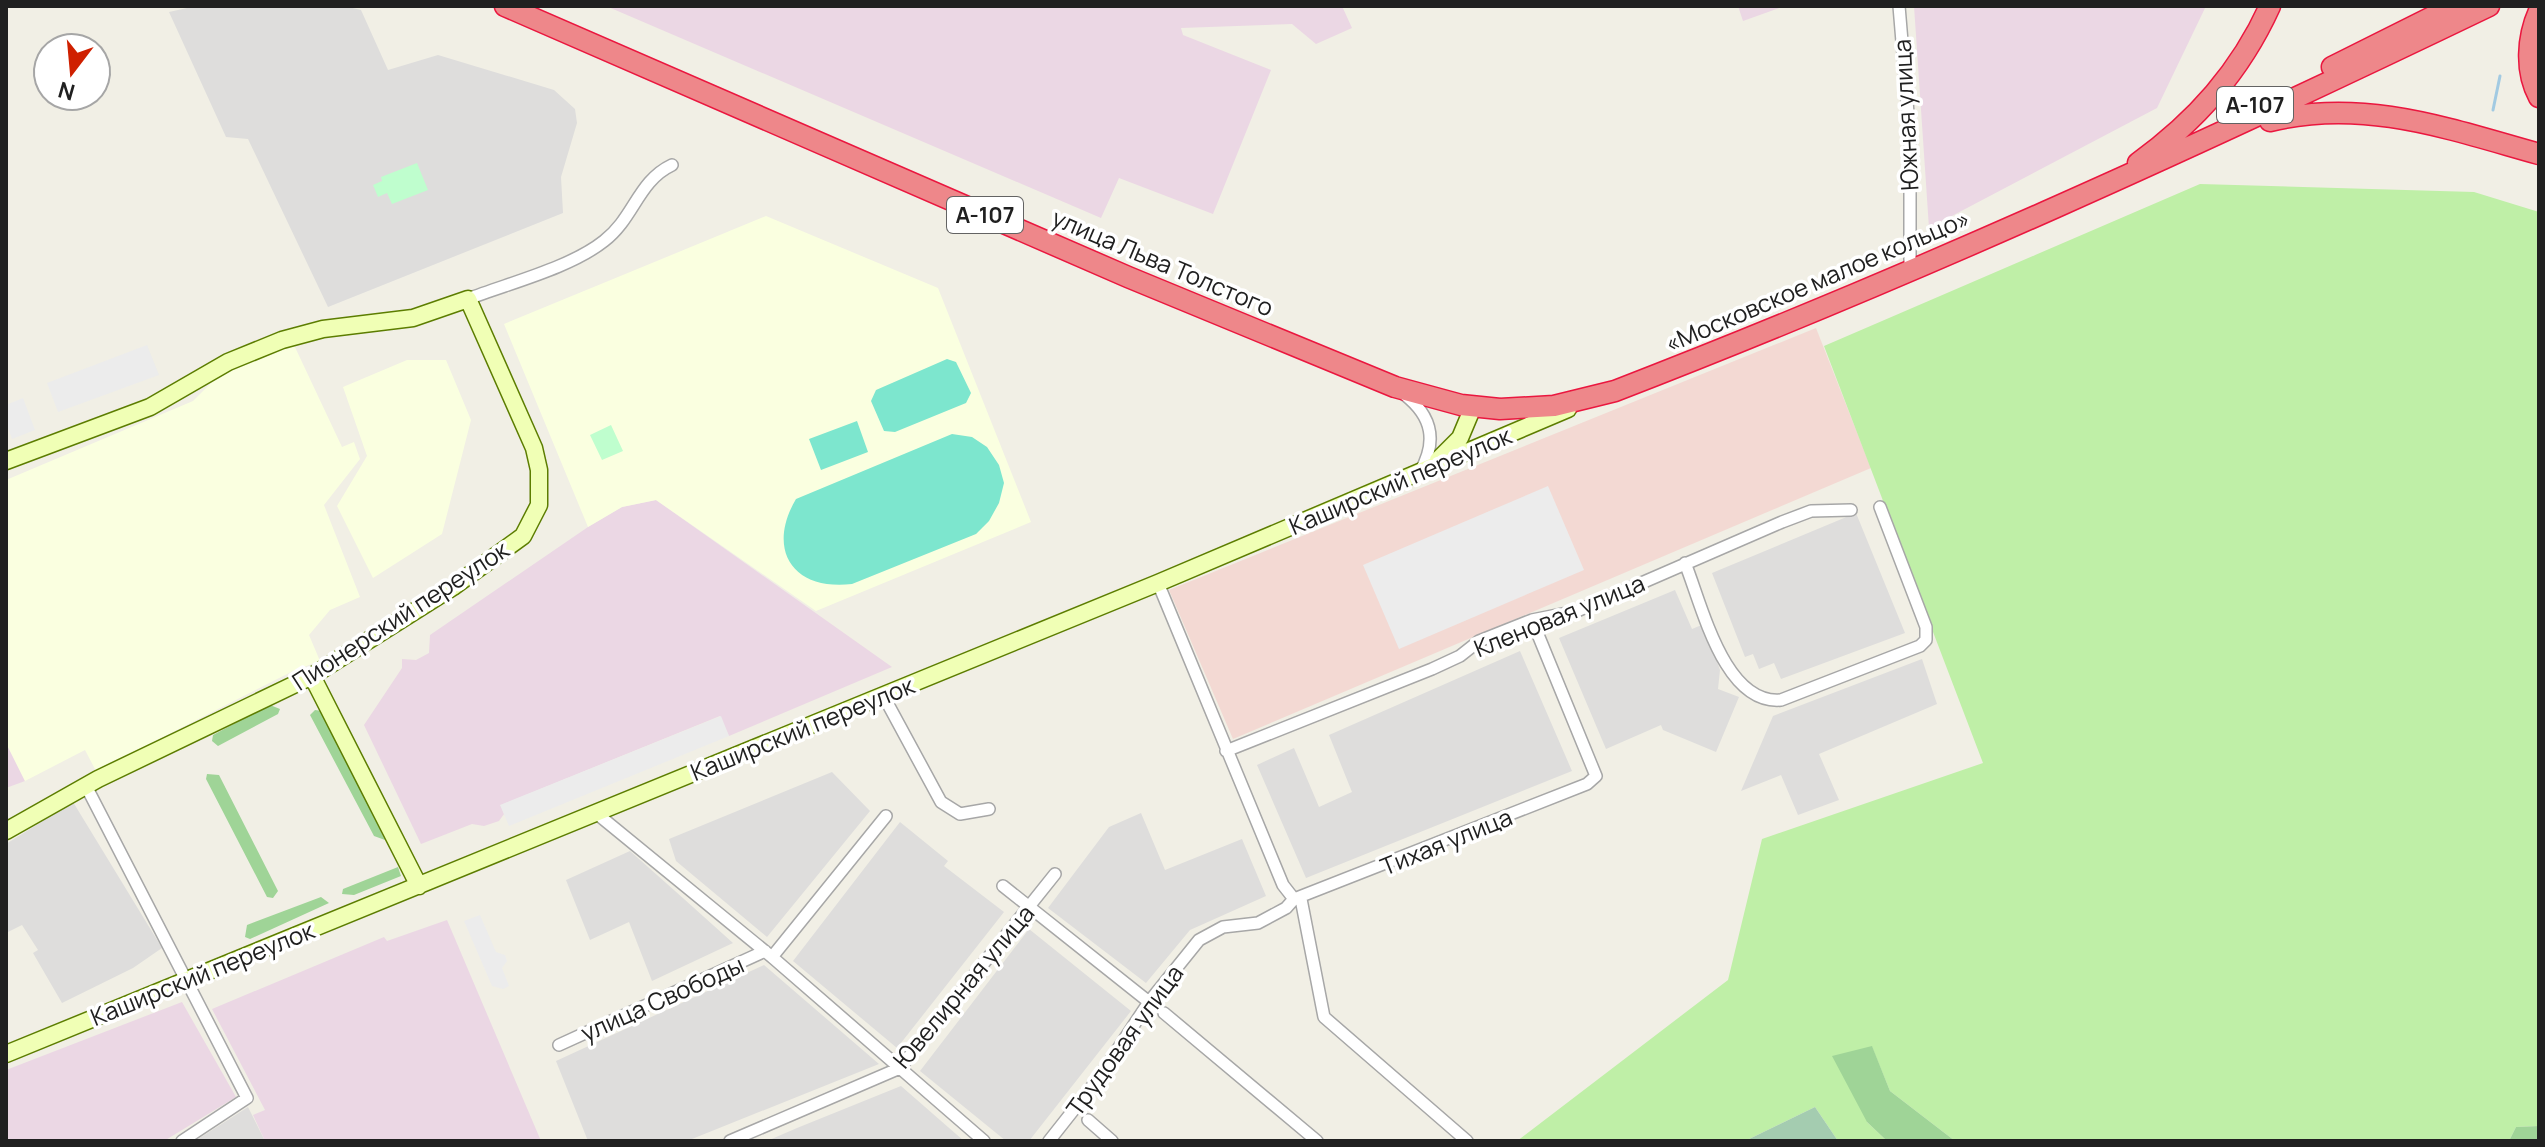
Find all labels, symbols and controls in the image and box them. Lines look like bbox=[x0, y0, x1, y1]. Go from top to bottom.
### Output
north arrow bbox=[32, 32, 112, 112]
street label: Южная улица bbox=[1885, 38, 1925, 192]
text: N bbox=[55, 75, 78, 108]
road number: А-107 bbox=[2217, 87, 2293, 123]
road number: А-107 bbox=[947, 197, 1023, 233]
street label: улица Льва Толстого bbox=[1047, 200, 1279, 324]
street label: «Московское малое кольцо» bbox=[1660, 201, 1974, 359]
street label: Каширский переулок bbox=[1284, 418, 1517, 542]
street label: Пионерский переулок bbox=[285, 532, 516, 697]
street label: Кленовая улица bbox=[1469, 566, 1649, 664]
street label: Каширский переулок bbox=[685, 668, 920, 788]
street label: Тихая улица bbox=[1375, 800, 1517, 882]
street label: Ювелирная улица bbox=[885, 897, 1041, 1075]
street label: Каширский переулок bbox=[85, 913, 320, 1033]
street label: улица Свободы bbox=[575, 947, 749, 1049]
street label: Трудовая улица bbox=[1058, 958, 1190, 1122]

